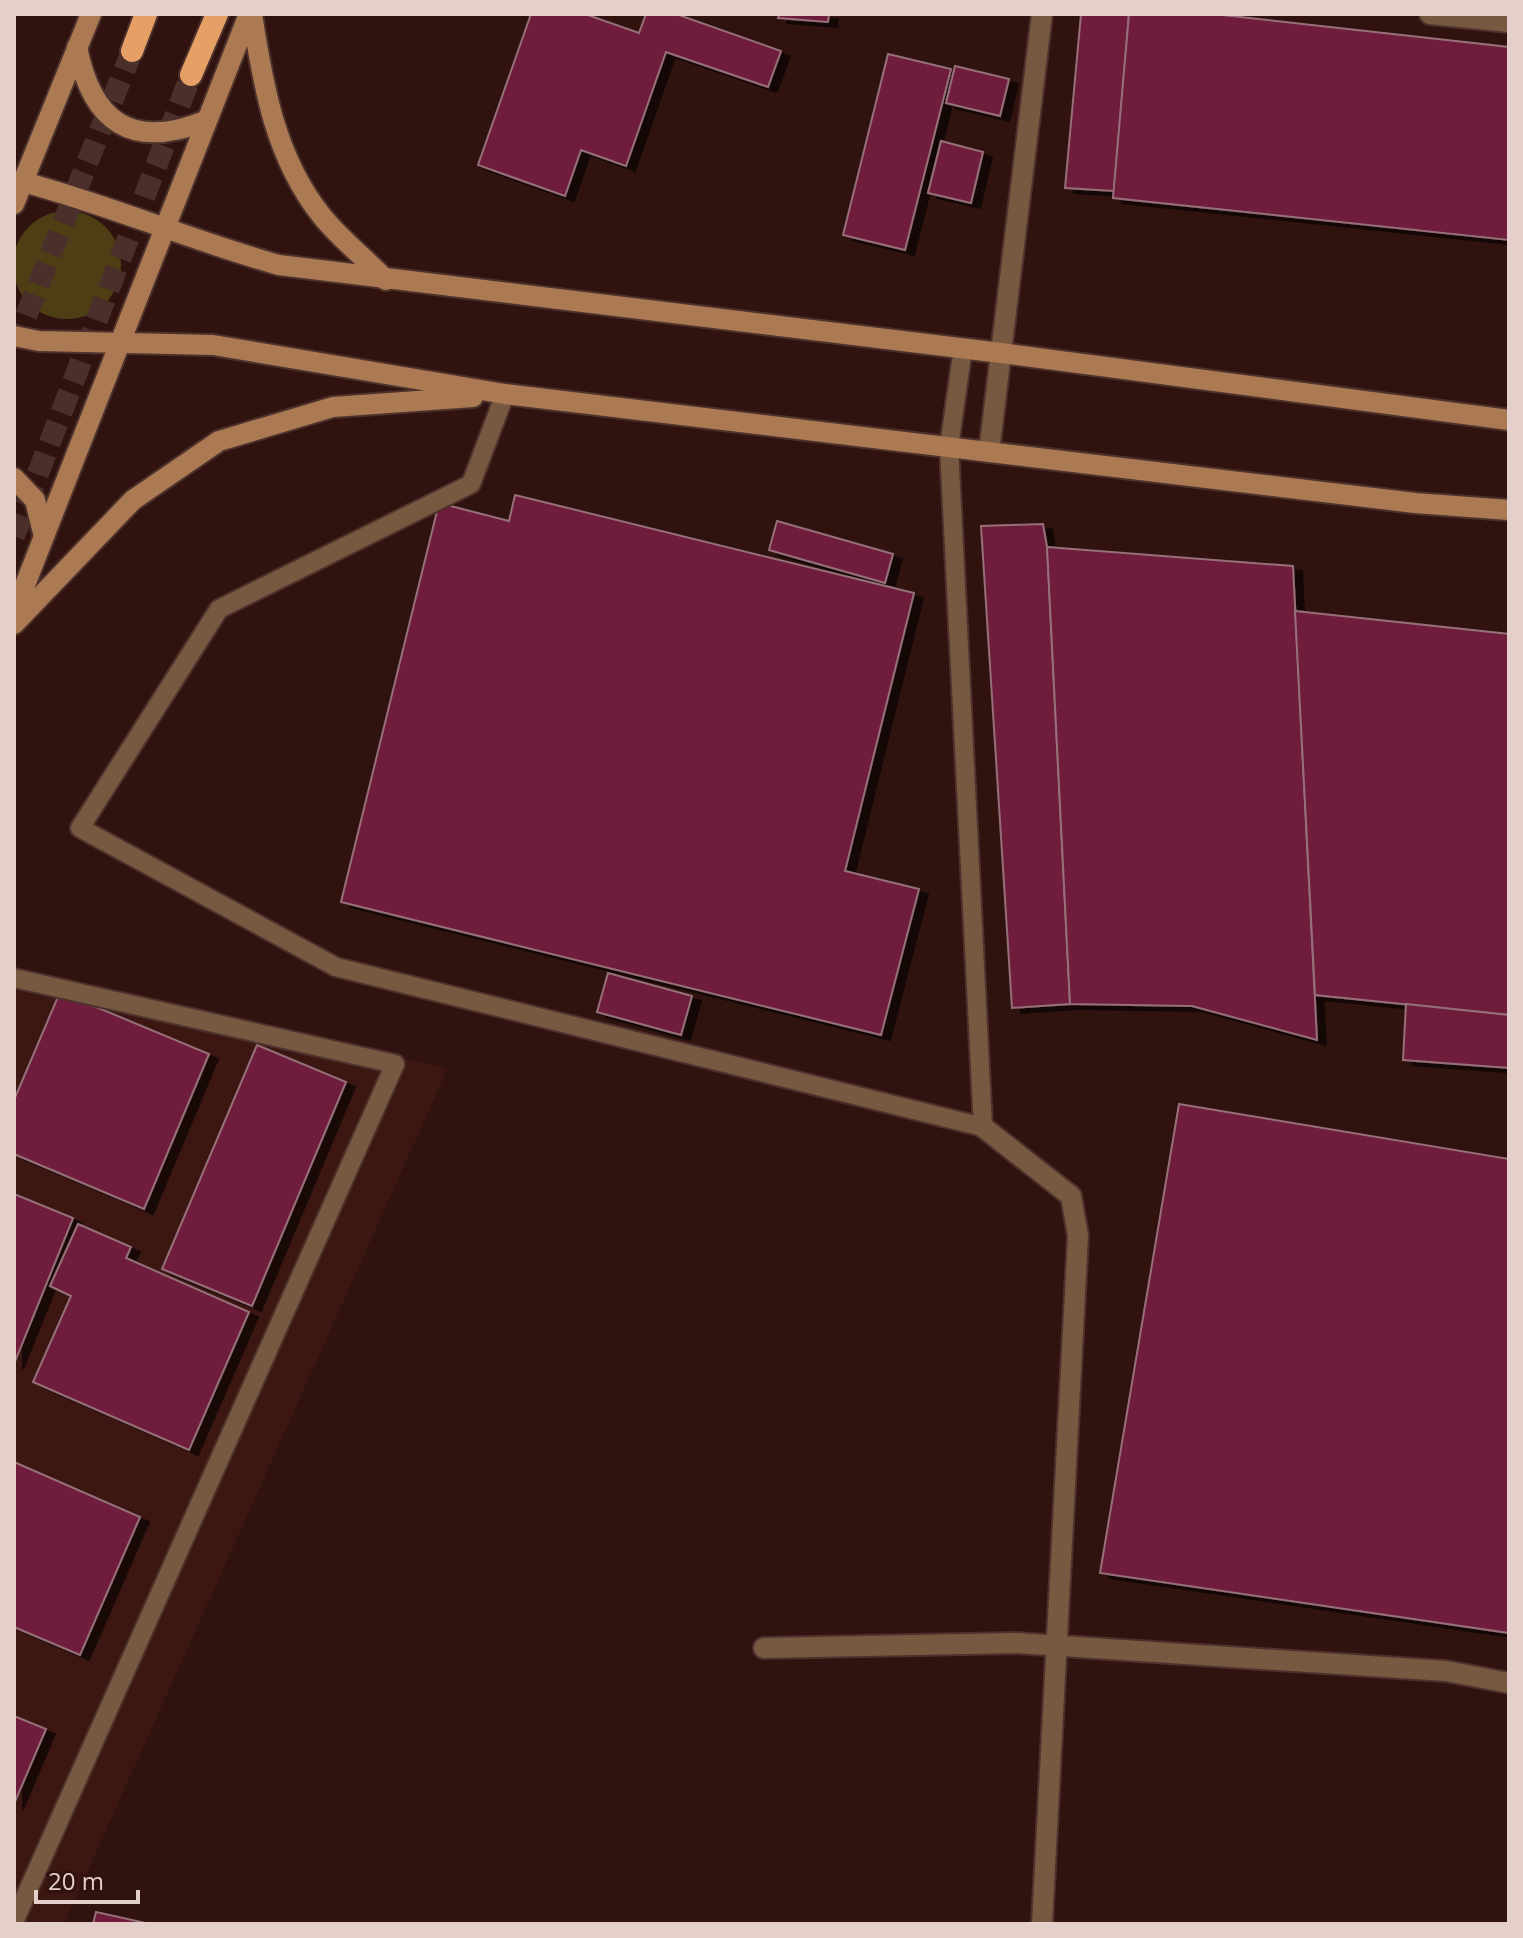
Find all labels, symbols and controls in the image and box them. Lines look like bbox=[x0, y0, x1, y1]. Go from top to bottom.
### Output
scale bar bbox=[36, 1854, 138, 1904]
text: 20 m bbox=[48, 1864, 104, 1897]

